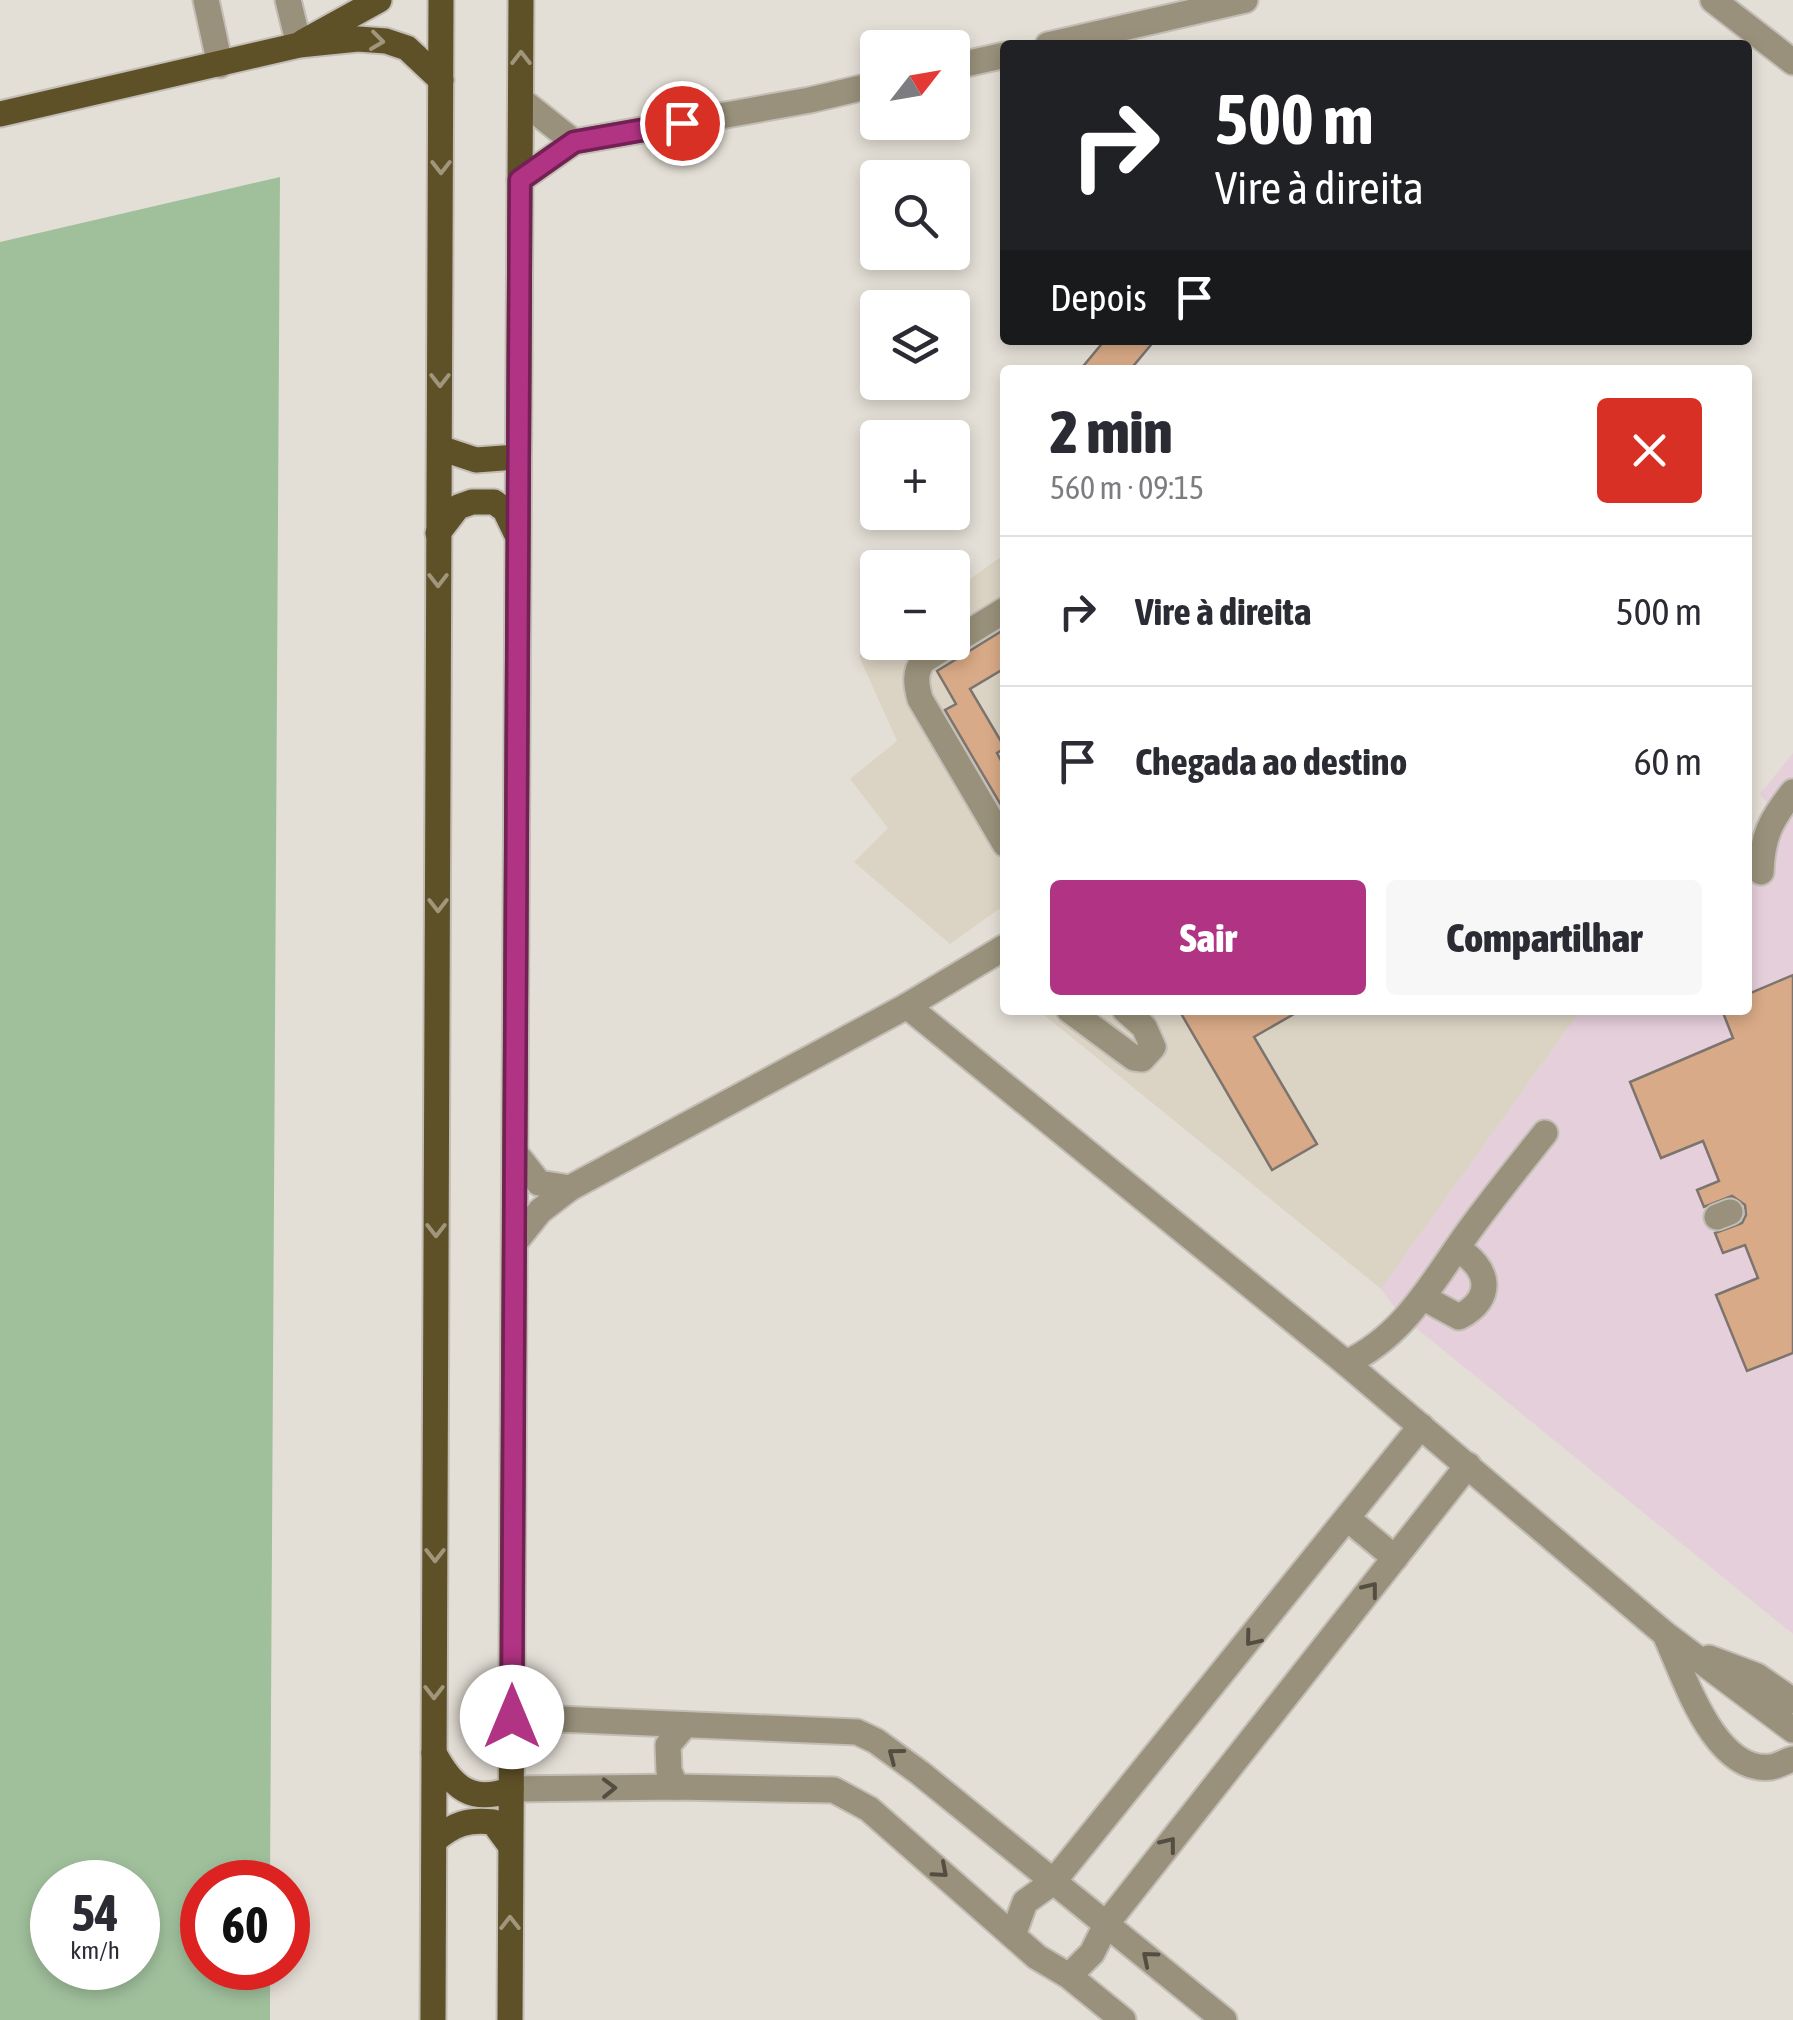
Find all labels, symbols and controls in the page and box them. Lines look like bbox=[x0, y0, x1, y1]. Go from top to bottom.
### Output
one-way arrow bbox=[369, 30, 385, 51]
north arrow bbox=[860, 30, 970, 140]
map controls bbox=[860, 30, 970, 660]
one-way arrow bbox=[510, 49, 532, 64]
text: 500 m bbox=[1215, 79, 1374, 159]
icon: right bbox=[1050, 80, 1180, 210]
pin bbox=[640, 81, 725, 166]
icon: arrive bbox=[655, 96, 710, 151]
one-way arrow bbox=[430, 160, 452, 176]
button: search bbox=[860, 160, 970, 270]
text: Vire à direita bbox=[1215, 162, 1424, 214]
icon: arrive bbox=[1167, 270, 1222, 325]
text: Depois bbox=[1050, 276, 1147, 319]
button: layers bbox=[860, 290, 970, 400]
one-way arrow bbox=[429, 372, 451, 388]
text: 2 min bbox=[1050, 397, 1173, 466]
button: close bbox=[1597, 398, 1702, 503]
button: + bbox=[860, 420, 970, 530]
text: 560 m · 09:15 bbox=[1050, 469, 1204, 506]
button: − bbox=[860, 550, 970, 660]
one-way arrow bbox=[427, 574, 449, 589]
icon: right bbox=[1050, 584, 1105, 639]
text: Vire à direita bbox=[1135, 590, 1311, 633]
text: 500 m bbox=[1616, 590, 1702, 633]
icon: arrive bbox=[1050, 734, 1105, 789]
text: Chegada ao destino bbox=[1135, 740, 1407, 783]
text: 60 m bbox=[1634, 740, 1702, 783]
button: Sair bbox=[1050, 880, 1366, 995]
button: Compartilhar bbox=[1386, 880, 1702, 995]
one-way arrow bbox=[427, 898, 449, 914]
one-way arrow bbox=[425, 1224, 447, 1239]
one-way arrow bbox=[424, 1548, 445, 1564]
one-way arrow bbox=[1359, 1582, 1377, 1600]
one-way arrow bbox=[1246, 1627, 1264, 1645]
position arrow bbox=[460, 1665, 564, 1769]
one-way arrow bbox=[423, 1684, 445, 1700]
one-way arrow bbox=[888, 1750, 906, 1767]
one-way arrow bbox=[602, 1777, 617, 1799]
one-way arrow bbox=[1157, 1837, 1175, 1855]
speed limit sign: 60 bbox=[180, 1860, 310, 1990]
one-way arrow bbox=[929, 1860, 948, 1878]
text: 54 bbox=[71, 1884, 118, 1942]
one-way arrow bbox=[499, 1914, 521, 1930]
text: km/h bbox=[70, 1936, 120, 1964]
one-way arrow bbox=[1143, 1952, 1161, 1970]

